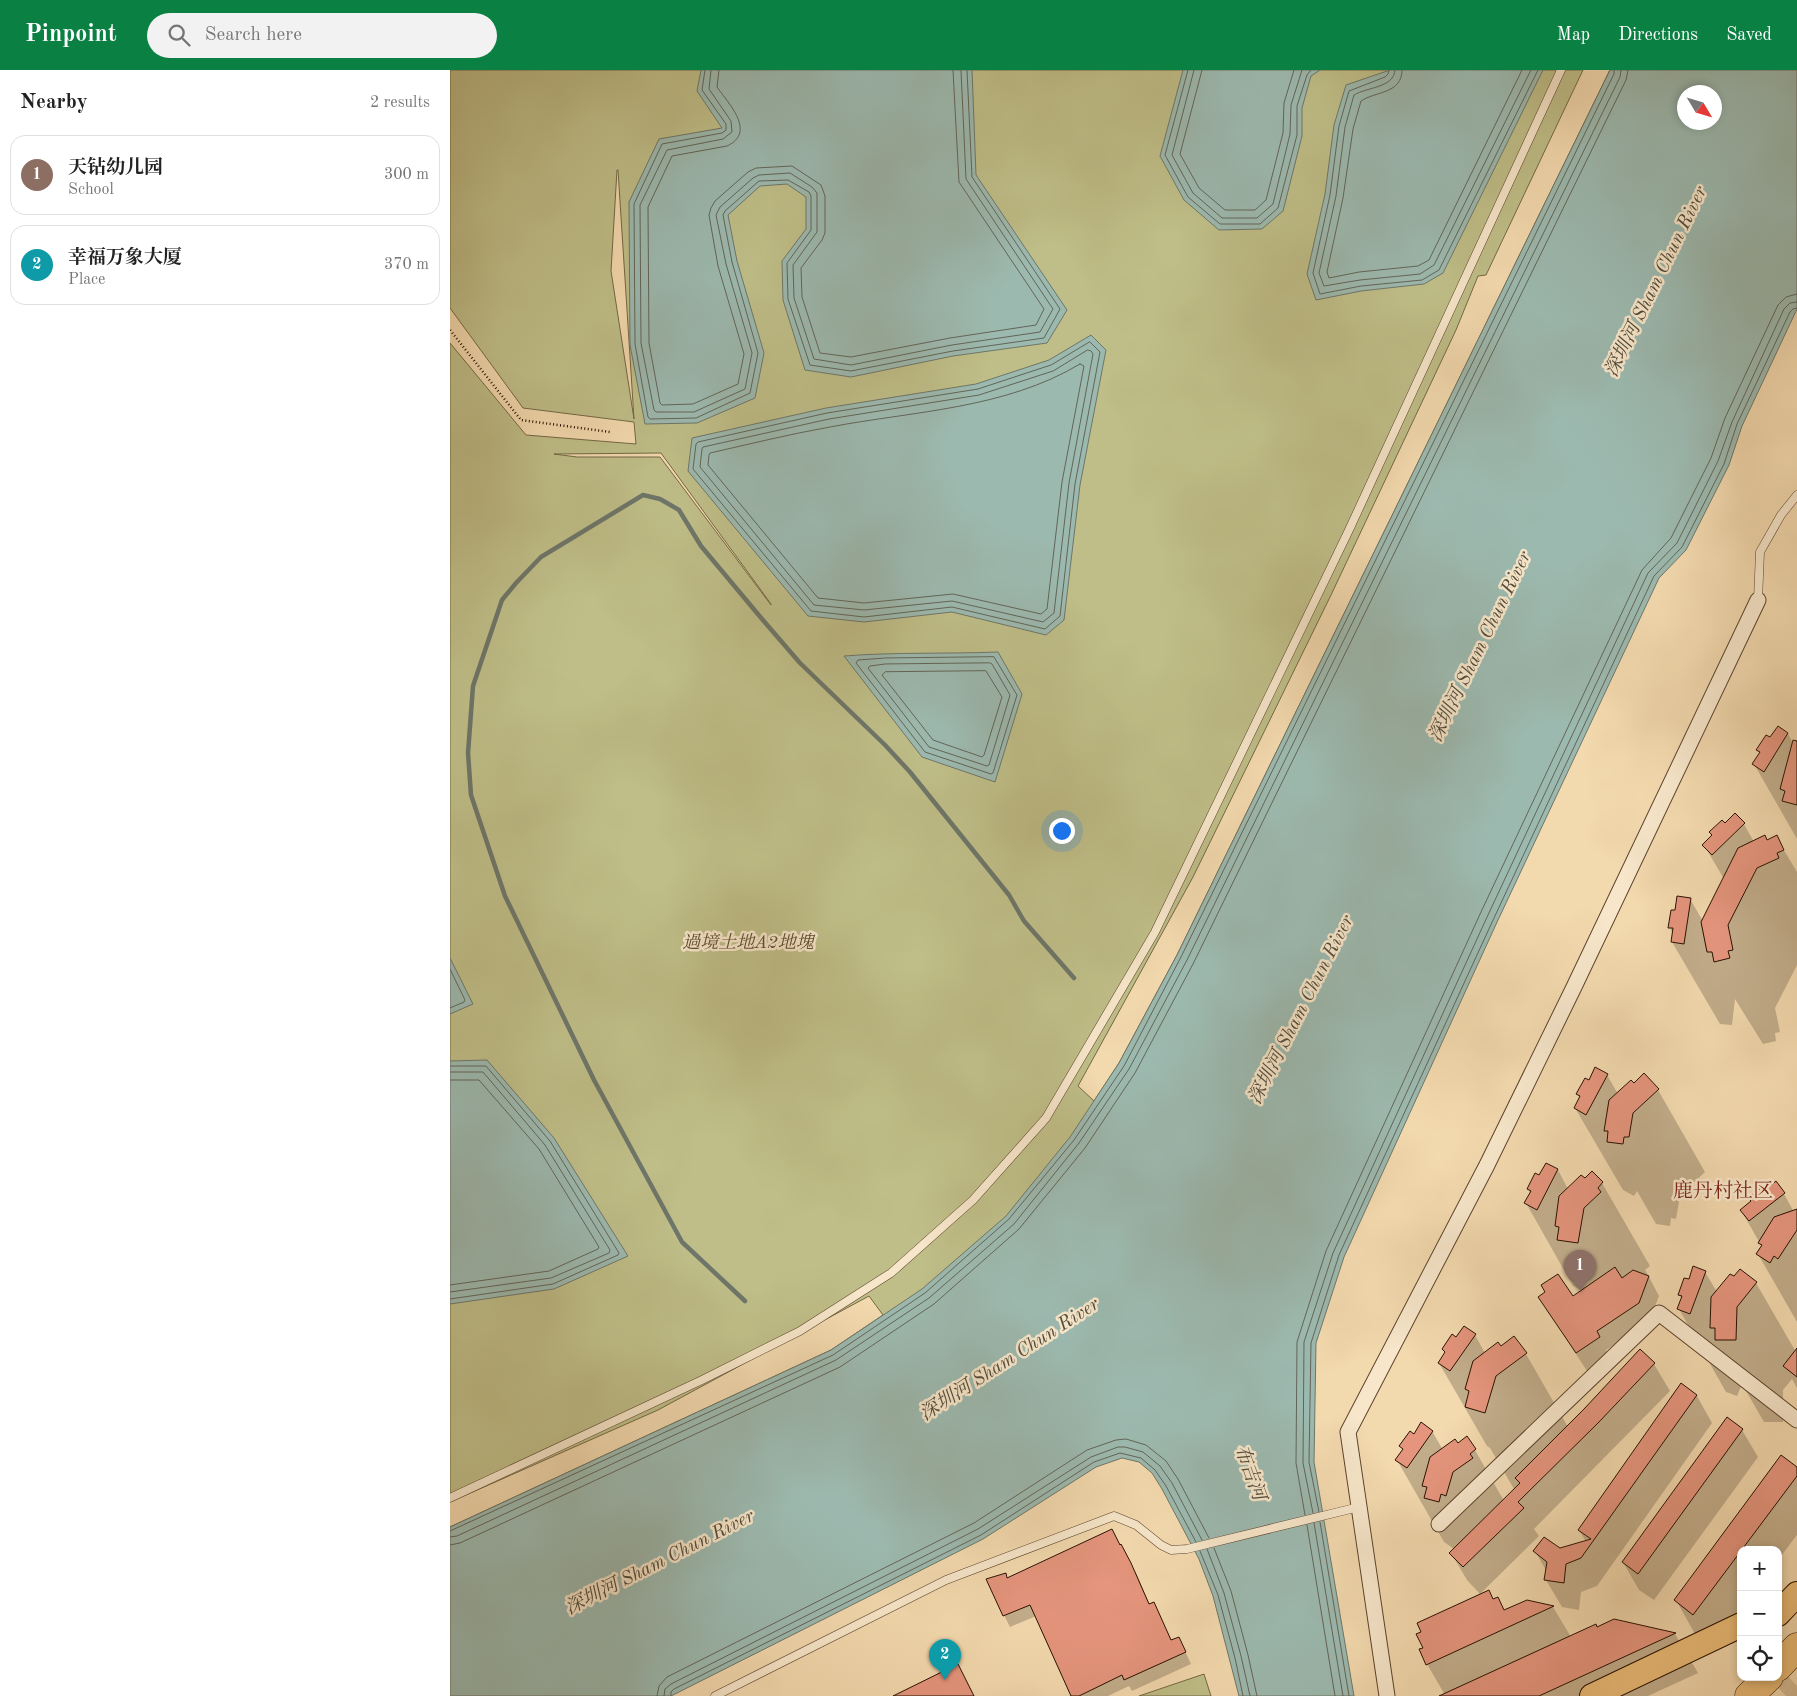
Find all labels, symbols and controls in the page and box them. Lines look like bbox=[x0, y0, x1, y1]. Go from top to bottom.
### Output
search box bbox=[147, 13, 497, 58]
icon: search bbox=[165, 21, 193, 49]
text: Pinpoint bbox=[25, 23, 117, 47]
text: Search here bbox=[205, 26, 302, 45]
text: Map bbox=[1557, 26, 1590, 44]
text: Directions bbox=[1618, 26, 1698, 44]
text: Saved bbox=[1726, 26, 1772, 44]
north arrow bbox=[1677, 85, 1722, 130]
text: Nearby bbox=[20, 92, 88, 113]
text: 2 results bbox=[370, 95, 430, 111]
text: 天钻幼儿园 bbox=[68, 159, 163, 178]
text: 1 bbox=[32, 167, 42, 183]
text: 300 m bbox=[384, 167, 429, 183]
text: School bbox=[68, 182, 114, 198]
water label: 深圳河 Sham Chun River bbox=[1601, 182, 1712, 380]
text: 幸福万象大厦 bbox=[68, 249, 182, 268]
text: 2 bbox=[32, 257, 42, 273]
text: 370 m bbox=[384, 257, 429, 273]
text: Place bbox=[68, 272, 105, 288]
water label: 深圳河 Sham Chun River bbox=[1425, 547, 1536, 745]
your location bbox=[1049, 818, 1075, 844]
water label: 深圳河 Sham Chun River bbox=[1244, 911, 1358, 1107]
park label: 過境土地A2地塊 bbox=[682, 932, 816, 952]
district label: 鹿丹村社区 bbox=[1673, 1180, 1773, 1202]
pin: 1 bbox=[1564, 1250, 1596, 1291]
water label: 深圳河 Sham Chun River bbox=[916, 1293, 1104, 1425]
water label: 布吉河 bbox=[1230, 1442, 1271, 1506]
water label: 深圳河 Sham Chun River bbox=[562, 1505, 758, 1619]
map controls bbox=[1737, 1546, 1782, 1681]
button: + bbox=[1737, 1546, 1782, 1591]
button: − bbox=[1737, 1591, 1782, 1636]
button: locate bbox=[1737, 1636, 1782, 1681]
pin: 2 bbox=[929, 1639, 961, 1680]

